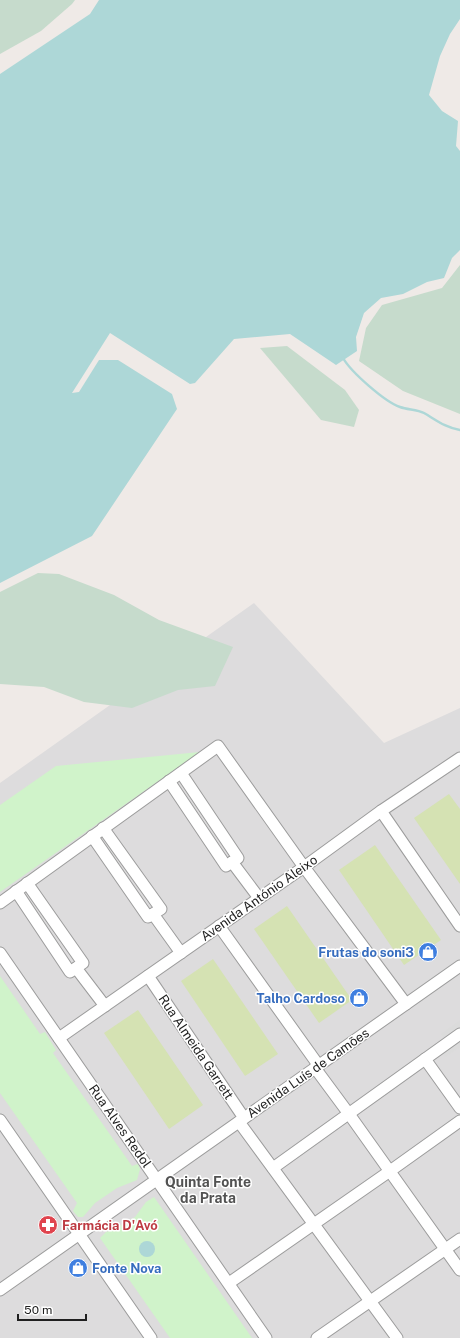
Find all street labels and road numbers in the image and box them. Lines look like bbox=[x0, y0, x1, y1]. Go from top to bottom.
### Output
street label: Avenida António Aleixo bbox=[198, 852, 320, 944]
street label: Rua Almeida Garrett bbox=[155, 992, 237, 1102]
street label: Avenida Luís de Camões bbox=[244, 1025, 372, 1121]
street label: Rua Alves Redol bbox=[86, 1082, 154, 1170]

